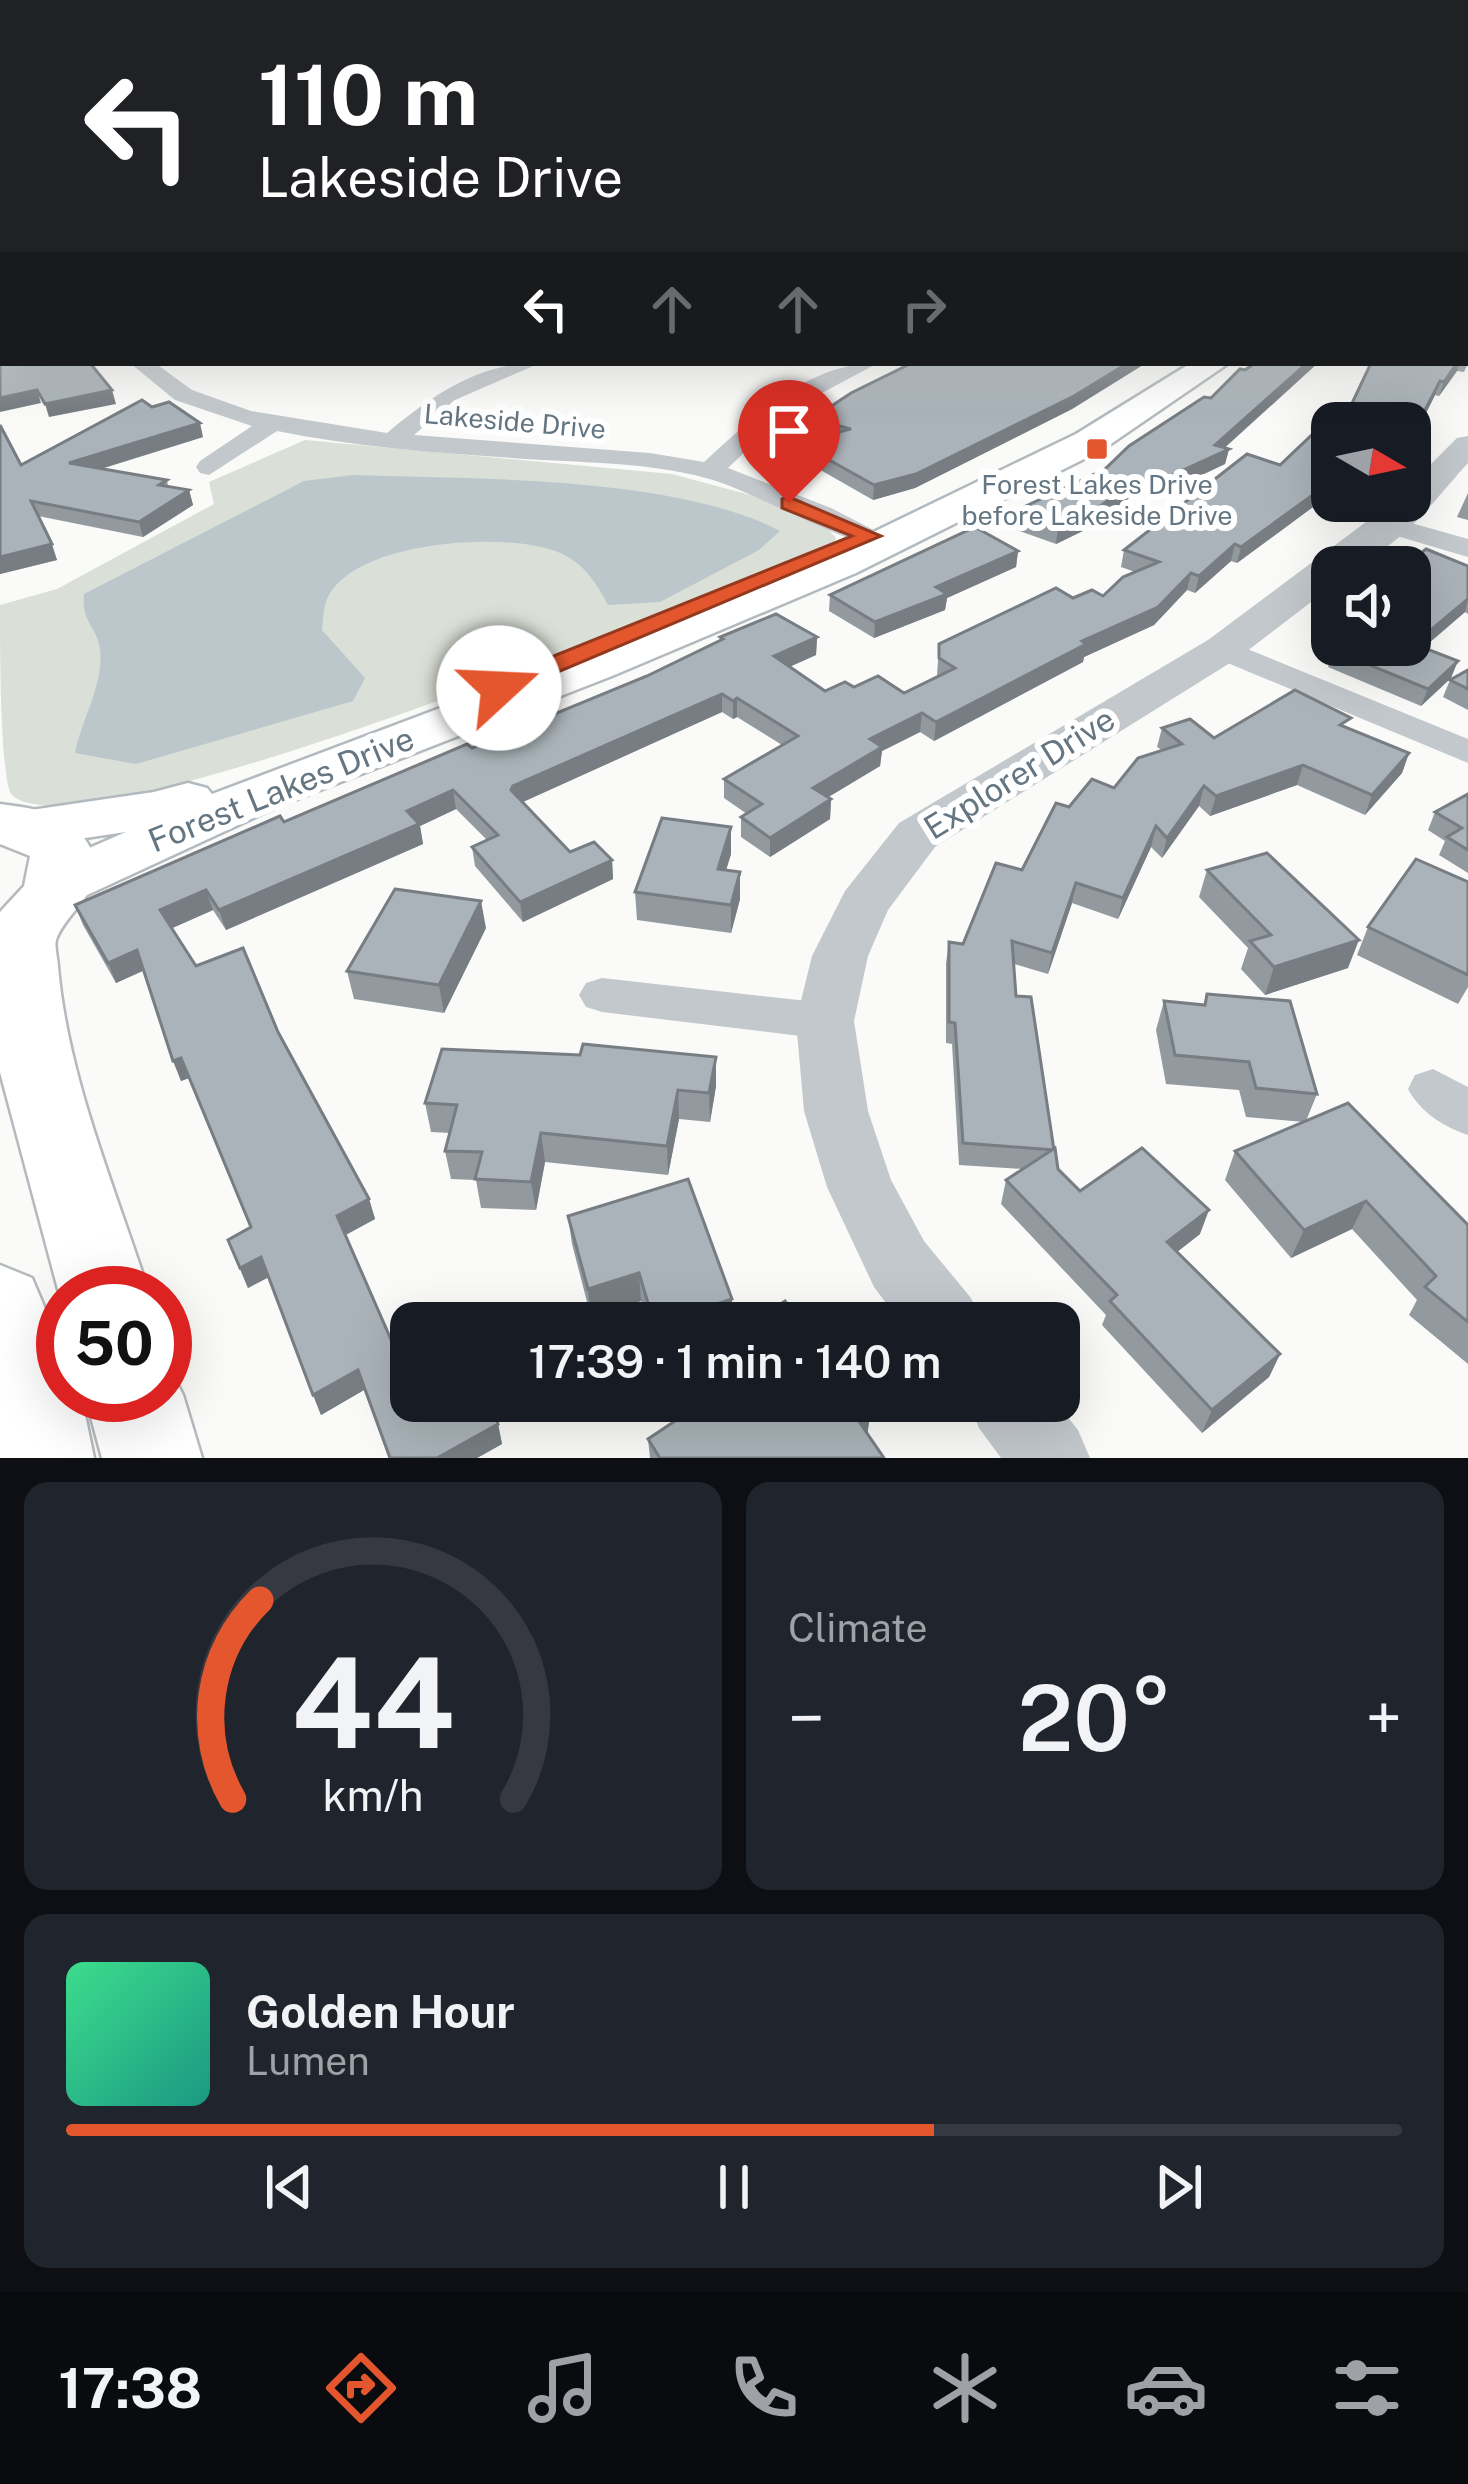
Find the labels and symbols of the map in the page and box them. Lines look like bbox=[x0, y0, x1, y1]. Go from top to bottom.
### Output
pin bbox=[738, 380, 840, 503]
street label: Lakeside Drive bbox=[423, 397, 607, 445]
north arrow bbox=[1311, 402, 1431, 522]
marker: Forest Lakes Drive before Lakeside Drive bbox=[1084, 436, 1110, 462]
place label: Forest Lakes Drive before Lakeside Drive bbox=[961, 468, 1233, 531]
position arrow bbox=[436, 625, 562, 751]
street label: Explorer Drive bbox=[917, 699, 1121, 847]
street label: Forest Lakes Drive bbox=[143, 718, 419, 860]
speed limit sign: 50 bbox=[36, 1266, 192, 1422]

